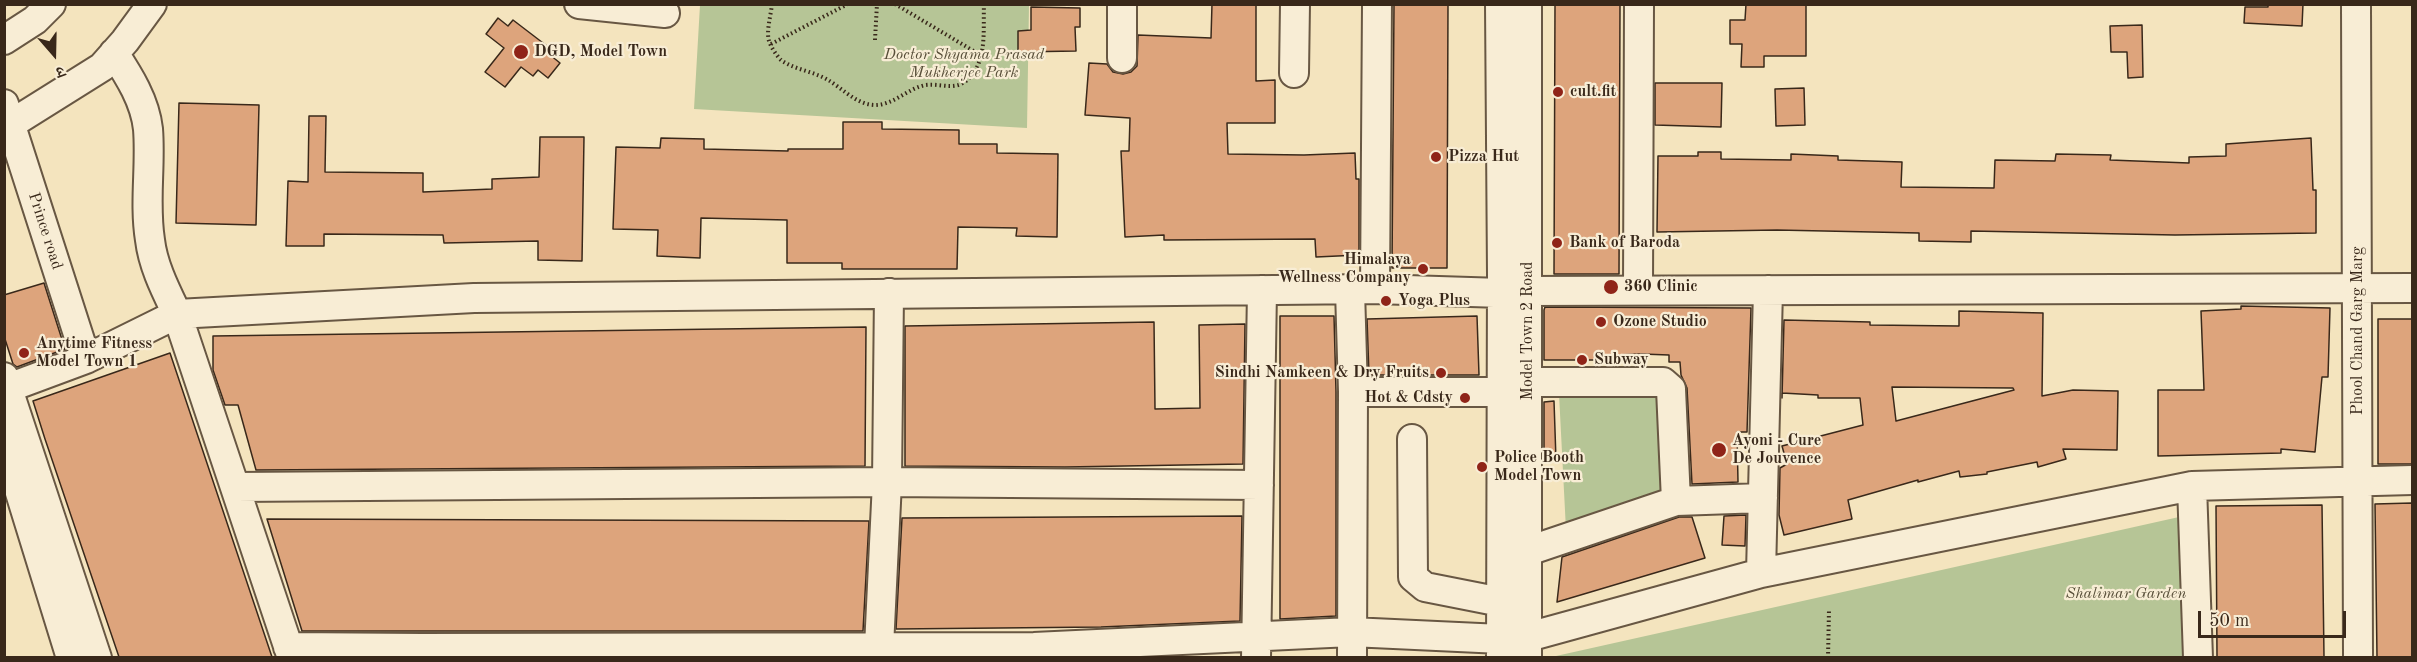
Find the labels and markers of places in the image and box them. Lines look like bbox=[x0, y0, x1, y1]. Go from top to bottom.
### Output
place label: DGD, Model Town bbox=[534, 42, 667, 62]
marker: DGD, Model Town bbox=[512, 43, 530, 61]
place label: cult.fit bbox=[1570, 82, 1616, 102]
marker: cult.fit bbox=[1551, 85, 1565, 99]
place label: Pizza Hut bbox=[1448, 147, 1519, 167]
marker: Pizza Hut bbox=[1429, 150, 1443, 164]
place label: Bank of Baroda bbox=[1569, 233, 1680, 253]
marker: Bank of Baroda bbox=[1550, 236, 1564, 250]
place label: Himalaya Wellness Company bbox=[1278, 250, 1411, 288]
marker: Himalaya Wellness Company bbox=[1416, 262, 1430, 276]
place label: 360 Clinic bbox=[1624, 277, 1698, 297]
marker: 360 Clinic bbox=[1602, 278, 1620, 296]
place label: Yoga Plus bbox=[1398, 291, 1470, 311]
marker: Yoga Plus bbox=[1379, 294, 1393, 308]
place label: Ozone Studio bbox=[1613, 312, 1707, 332]
marker: Ozone Studio bbox=[1594, 315, 1608, 329]
place label: Anytime Fitness Model Town 1 bbox=[36, 334, 152, 372]
marker: Anytime Fitness Model Town 1 bbox=[17, 346, 31, 360]
place label: Subway bbox=[1594, 350, 1649, 370]
marker: Subway bbox=[1575, 353, 1589, 367]
place label: Sindhi Namkeen & Dry Fruits bbox=[1215, 363, 1429, 383]
marker: Sindhi Namkeen & Dry Fruits bbox=[1434, 366, 1448, 380]
place label: Hot & Cdsty bbox=[1364, 388, 1453, 408]
marker: Hot & Cdsty bbox=[1458, 391, 1472, 405]
place label: Ayoni - Cure De Jouvence bbox=[1732, 431, 1821, 469]
marker: Ayoni - Cure De Jouvence bbox=[1710, 441, 1728, 459]
place label: Police Booth Model Town bbox=[1494, 448, 1584, 486]
marker: Police Booth Model Town bbox=[1475, 460, 1489, 474]

